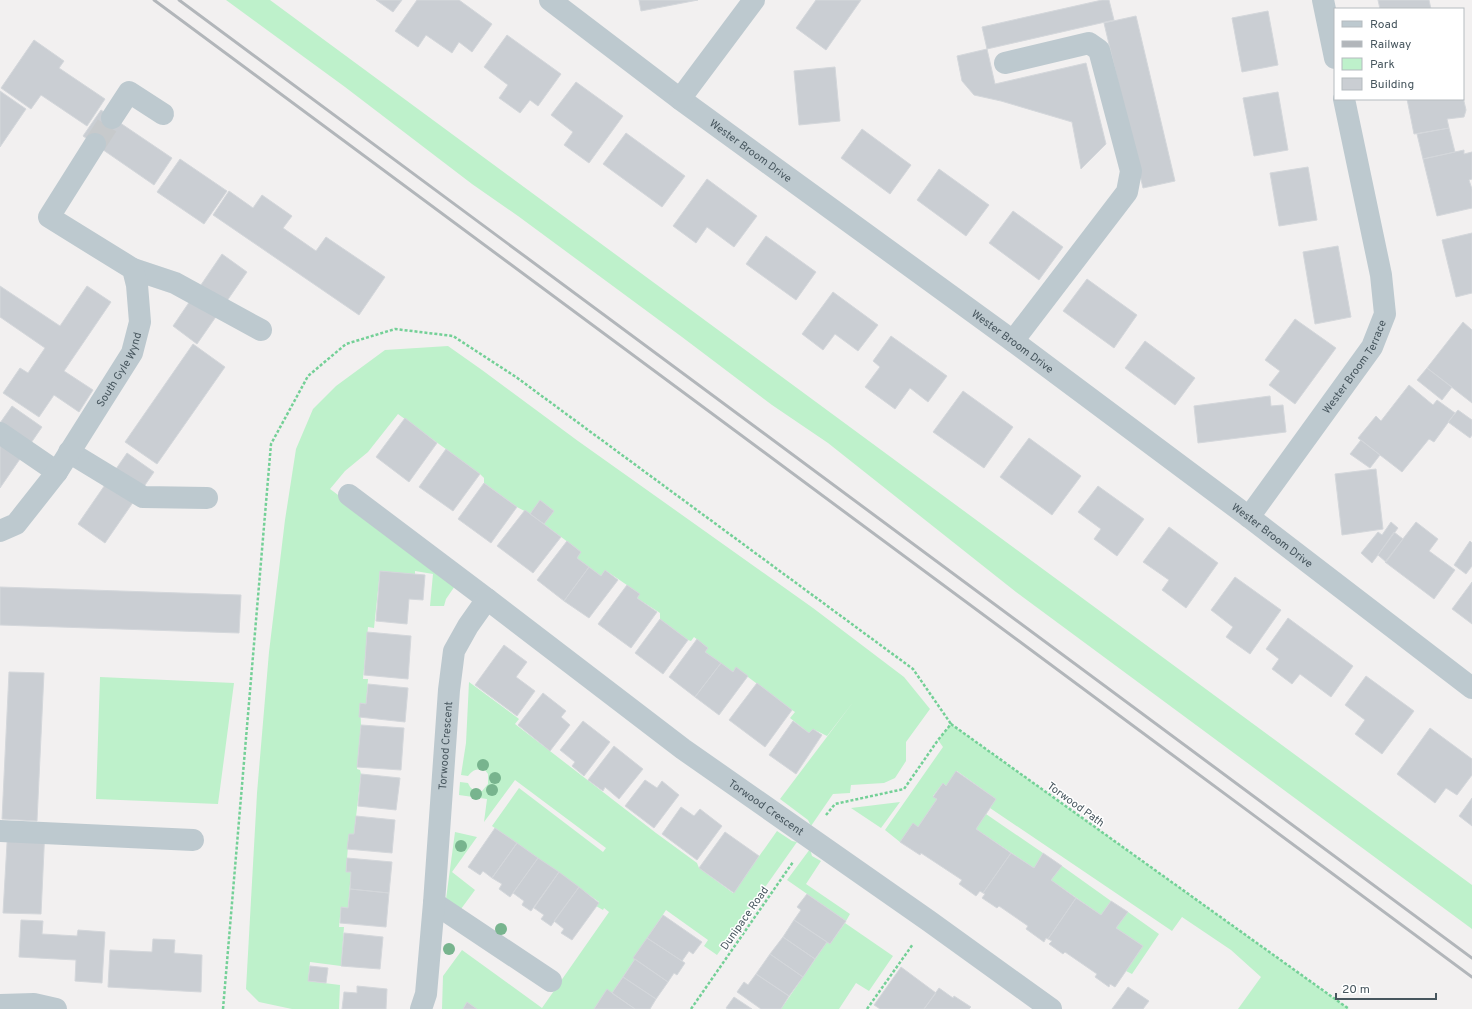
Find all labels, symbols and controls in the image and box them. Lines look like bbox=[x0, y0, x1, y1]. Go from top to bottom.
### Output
legend bbox=[1334, 8, 1464, 100]
text: Road bbox=[1370, 17, 1398, 33]
text: Railway bbox=[1370, 37, 1411, 53]
text: Park bbox=[1370, 57, 1395, 73]
text: Building bbox=[1370, 77, 1414, 93]
street label: Wester Broom Drive bbox=[706, 117, 794, 186]
street label: Wester Broom Drive bbox=[968, 307, 1056, 377]
street label: Wester Broom Terrace bbox=[1320, 318, 1390, 417]
street label: South Gyle Wynd bbox=[94, 331, 145, 410]
street label: Wester Broom Drive bbox=[1228, 500, 1315, 571]
street label: Torwood Crescent bbox=[436, 701, 456, 790]
street label: Torwood Crescent bbox=[725, 777, 806, 839]
street label: Torwood Path bbox=[1044, 779, 1107, 830]
street label: Dunipace Road bbox=[718, 884, 772, 953]
scale bar bbox=[1336, 975, 1436, 1001]
text: 20 m bbox=[1342, 982, 1370, 998]

